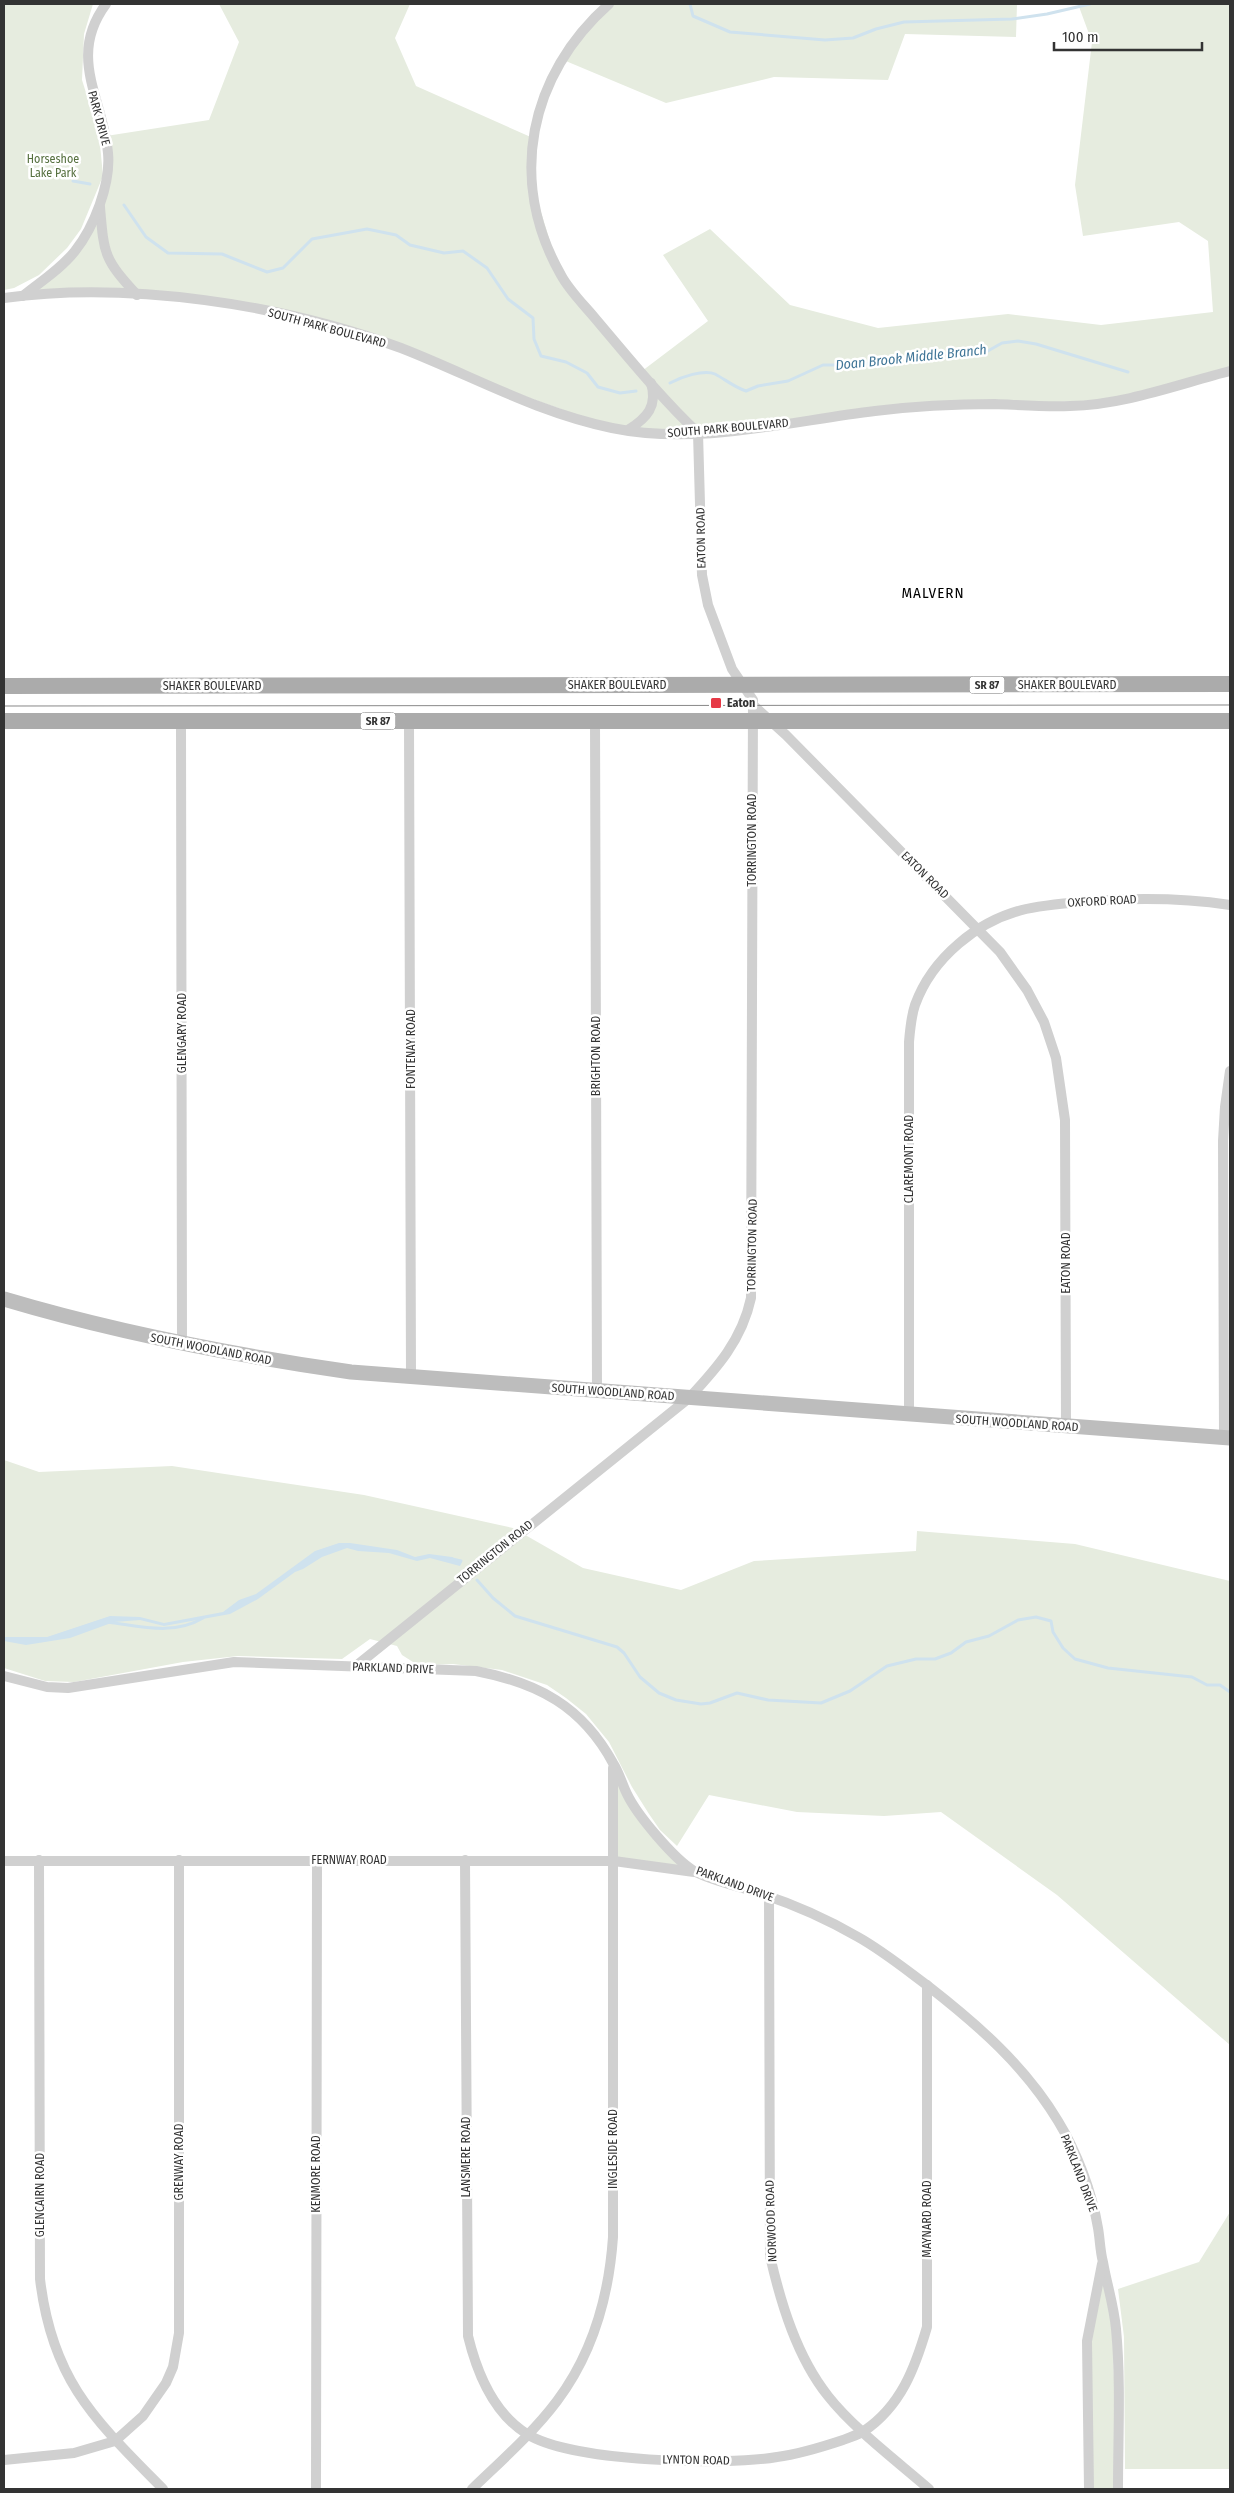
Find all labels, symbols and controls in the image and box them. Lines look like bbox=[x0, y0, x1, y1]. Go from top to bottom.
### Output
scale bar bbox=[1054, 20, 1202, 52]
text: 100 m bbox=[1062, 28, 1099, 46]
street label: PARK DRIVE bbox=[85, 89, 113, 147]
park label: Horseshoe Lake Park bbox=[27, 152, 79, 180]
street label: SOUTH PARK BOULEVARD bbox=[266, 305, 388, 351]
water label: Doan Brook Middle Branch bbox=[835, 341, 988, 374]
street label: SOUTH PARK BOULEVARD bbox=[667, 416, 789, 440]
street label: EATON ROAD bbox=[693, 507, 709, 569]
district label: MALVERN bbox=[901, 584, 965, 602]
road number: SR 87 bbox=[970, 676, 1004, 694]
street label: SHAKER BOULEVARD bbox=[568, 678, 666, 692]
street label: SHAKER BOULEVARD bbox=[1018, 678, 1116, 692]
street label: SHAKER BOULEVARD bbox=[163, 679, 261, 693]
marker: Eaton bbox=[709, 696, 723, 710]
place label: Eaton bbox=[727, 696, 755, 710]
road number: SR 87 bbox=[360, 712, 396, 729]
street label: TORRINGTON ROAD bbox=[745, 794, 759, 886]
street label: EATON ROAD bbox=[898, 848, 952, 902]
street label: OXFORD ROAD bbox=[1067, 892, 1137, 910]
street label: GLENGARY ROAD bbox=[175, 993, 189, 1073]
street label: FONTENAY ROAD bbox=[404, 1009, 418, 1089]
street label: BRIGHTON ROAD bbox=[589, 1016, 603, 1096]
street label: CLAREMONT ROAD bbox=[902, 1115, 916, 1203]
street label: TORRINGTON ROAD bbox=[744, 1198, 760, 1291]
street label: EATON ROAD bbox=[1059, 1232, 1073, 1294]
street label: SOUTH WOODLAND ROAD bbox=[149, 1330, 273, 1368]
street label: SOUTH WOODLAND ROAD bbox=[551, 1381, 675, 1403]
street label: SOUTH WOODLAND ROAD bbox=[955, 1412, 1079, 1434]
street label: TORRINGTON ROAD bbox=[455, 1517, 535, 1587]
street label: PARKLAND DRIVE bbox=[352, 1660, 435, 1676]
street label: FERNWAY ROAD bbox=[311, 1853, 387, 1867]
street label: PARKLAND DRIVE bbox=[694, 1863, 776, 1905]
street label: INGLESIDE ROAD bbox=[606, 2109, 620, 2189]
street label: LANSMERE ROAD bbox=[459, 2116, 473, 2198]
street label: GRENWAY ROAD bbox=[172, 2123, 186, 2200]
street label: PARKLAND DRIVE bbox=[1058, 2132, 1100, 2214]
street label: KENMORE ROAD bbox=[309, 2135, 323, 2213]
street label: GLENCAIRN ROAD bbox=[33, 2153, 47, 2237]
street label: NORWOOD ROAD bbox=[763, 2180, 779, 2262]
street label: MAYNARD ROAD bbox=[920, 2180, 934, 2258]
street label: LYNTON ROAD bbox=[662, 2452, 730, 2468]

